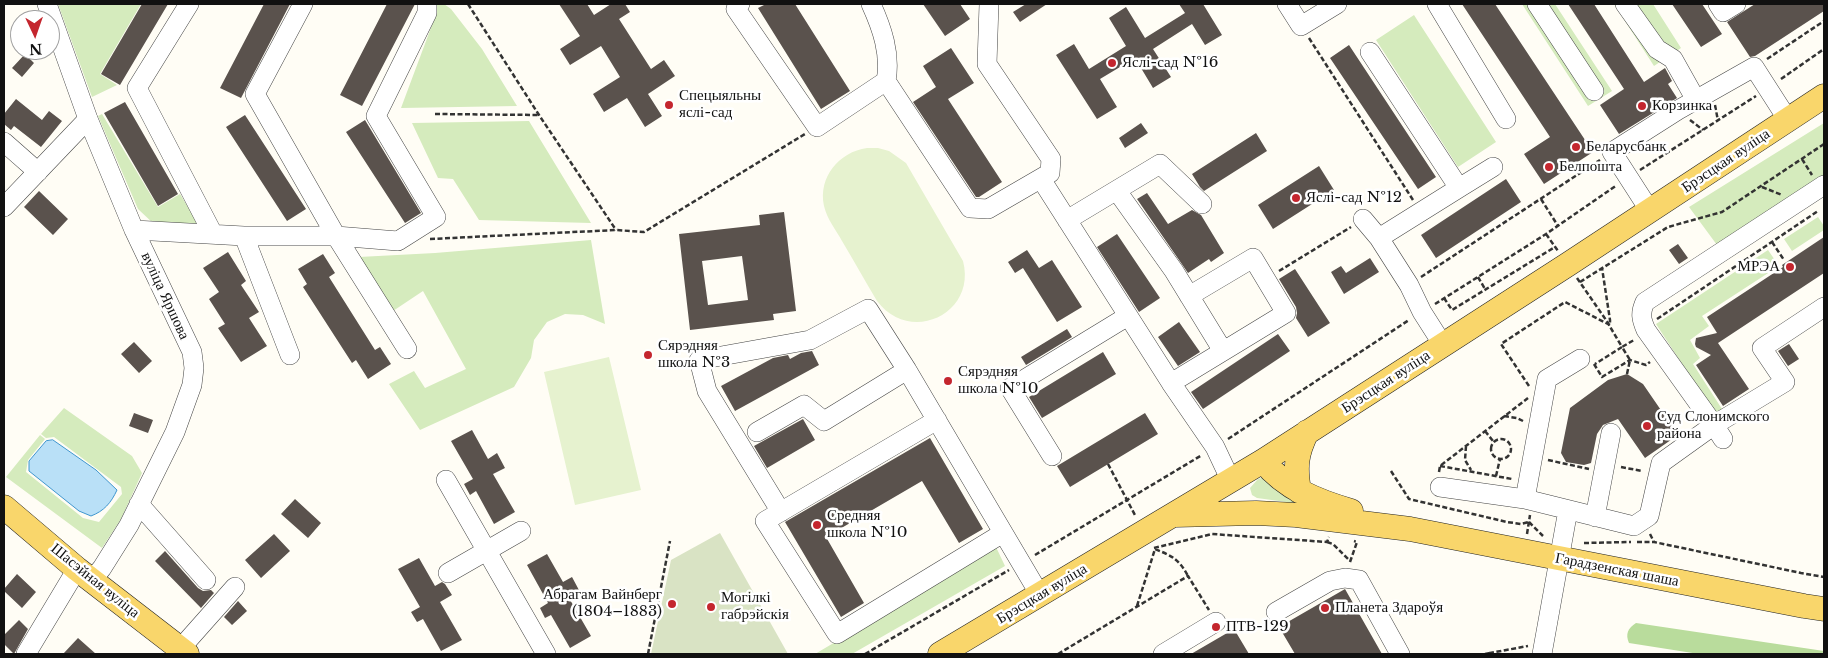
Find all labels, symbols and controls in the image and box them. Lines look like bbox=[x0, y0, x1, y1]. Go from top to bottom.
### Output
north arrow bbox=[10, 10, 60, 60]
text: N bbox=[29, 40, 43, 58]
place label: Яслі-сад №16 bbox=[1122, 54, 1218, 72]
marker: Яслі-сад №16 bbox=[1106, 57, 1118, 69]
place label: Спецыяльны яслі-сад bbox=[679, 87, 761, 122]
place label: Корзинка bbox=[1652, 97, 1712, 115]
marker: Спецыяльны яслі-сад bbox=[663, 99, 675, 111]
marker: Корзинка bbox=[1636, 100, 1648, 112]
street label: Брэсцкая вуліца bbox=[1679, 125, 1773, 197]
place label: Беларусбанк bbox=[1586, 138, 1667, 156]
marker: Беларусбанк bbox=[1570, 141, 1582, 153]
place label: Белпошта bbox=[1559, 158, 1622, 176]
marker: Белпошта bbox=[1543, 161, 1555, 173]
place label: Яслі-сад №12 bbox=[1306, 189, 1402, 207]
marker: Яслі-сад №12 bbox=[1290, 192, 1302, 204]
street label: вуліца Яршова bbox=[137, 250, 193, 342]
place label: МРЭА bbox=[1738, 258, 1780, 276]
marker: МРЭА bbox=[1784, 261, 1796, 273]
place label: Сярэдняя школа №3 bbox=[658, 337, 730, 372]
street label: Брэсцкая вуліца bbox=[1338, 347, 1434, 417]
marker: Сярэдняя школа №3 bbox=[642, 349, 654, 361]
place label: Сярэдняя школа №10 bbox=[958, 363, 1039, 398]
marker: Сярэдняя школа №10 bbox=[942, 375, 954, 387]
place label: Суд Слонимского района bbox=[1657, 408, 1770, 443]
marker: Суд Слонимского района bbox=[1641, 420, 1653, 432]
place label: Средняя школа №10 bbox=[827, 507, 908, 542]
marker: Средняя школа №10 bbox=[811, 519, 823, 531]
street label: Шасэйная вуліца bbox=[47, 540, 143, 622]
street label: Гарадзенская шаша bbox=[1554, 549, 1680, 591]
street label: Брэсцкая вуліца bbox=[994, 560, 1090, 628]
place label: Абрагам Вайнберг (1804–1883) bbox=[543, 586, 662, 621]
place label: Могілкі габрэйскія bbox=[721, 589, 789, 624]
marker: Абрагам Вайнберг (1804–1883) bbox=[666, 598, 678, 610]
place label: Планета Здароўя bbox=[1335, 599, 1443, 617]
marker: Могілкі габрэйскія bbox=[705, 601, 717, 613]
marker: Планета Здароўя bbox=[1319, 602, 1331, 614]
place label: ПТВ-129 bbox=[1226, 618, 1289, 636]
marker: ПТВ-129 bbox=[1210, 621, 1222, 633]

